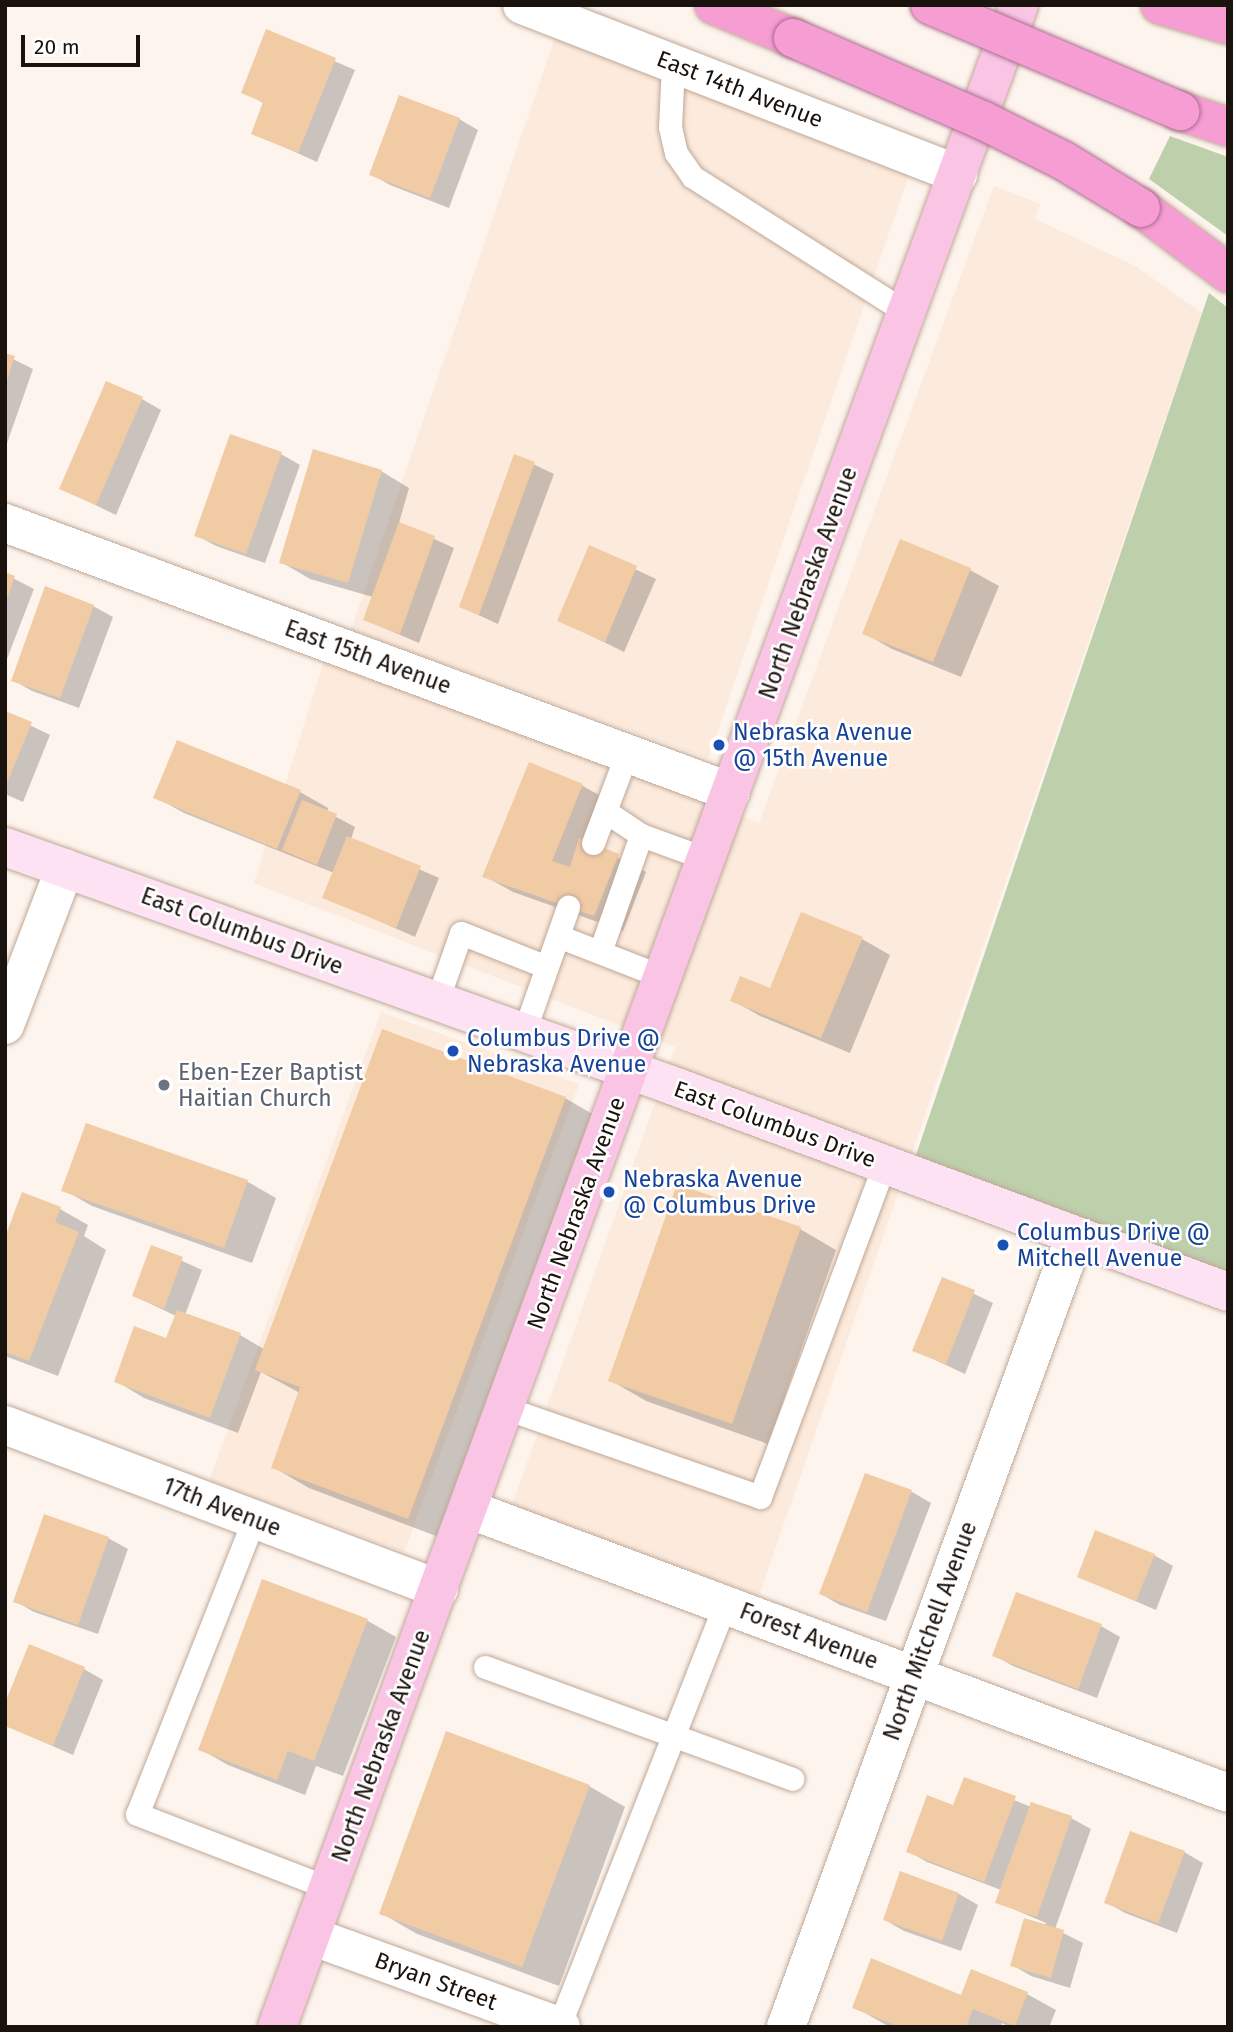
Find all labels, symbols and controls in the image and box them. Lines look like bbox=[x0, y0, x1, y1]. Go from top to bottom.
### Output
scale bar bbox=[24, 21, 144, 65]
text: 20 m bbox=[34, 34, 80, 60]
street label: East 14th Avenue bbox=[653, 45, 827, 133]
street label: North Nebraska Avenue bbox=[753, 463, 863, 703]
street label: East 15th Avenue bbox=[281, 614, 455, 700]
place label: Nebraska Avenue @ 15th Avenue bbox=[733, 718, 912, 772]
marker: Nebraska Avenue @ 15th Avenue bbox=[711, 737, 727, 753]
street label: East Columbus Drive bbox=[137, 882, 347, 980]
place label: Columbus Drive @ Nebraska Avenue bbox=[467, 1024, 660, 1078]
marker: Columbus Drive @ Nebraska Avenue bbox=[445, 1043, 461, 1059]
place label: Eben-Ezer Baptist Haitian Church bbox=[178, 1058, 363, 1112]
street label: East Columbus Drive bbox=[670, 1075, 880, 1173]
marker: Eben-Ezer Baptist Haitian Church bbox=[156, 1077, 172, 1093]
street label: North Nebraska Avenue bbox=[521, 1093, 631, 1333]
place label: Nebraska Avenue @ Columbus Drive bbox=[623, 1165, 816, 1219]
marker: Nebraska Avenue @ Columbus Drive bbox=[601, 1184, 617, 1200]
place label: Columbus Drive @ Mitchell Avenue bbox=[1017, 1218, 1210, 1272]
marker: Columbus Drive @ Mitchell Avenue bbox=[995, 1237, 1011, 1253]
street label: 17th Avenue bbox=[159, 1472, 285, 1542]
street label: North Mitchell Avenue bbox=[878, 1518, 982, 1744]
street label: Forest Avenue bbox=[736, 1597, 882, 1675]
street label: North Nebraska Avenue bbox=[326, 1626, 436, 1866]
street label: Bryan Street bbox=[371, 1946, 501, 2016]

